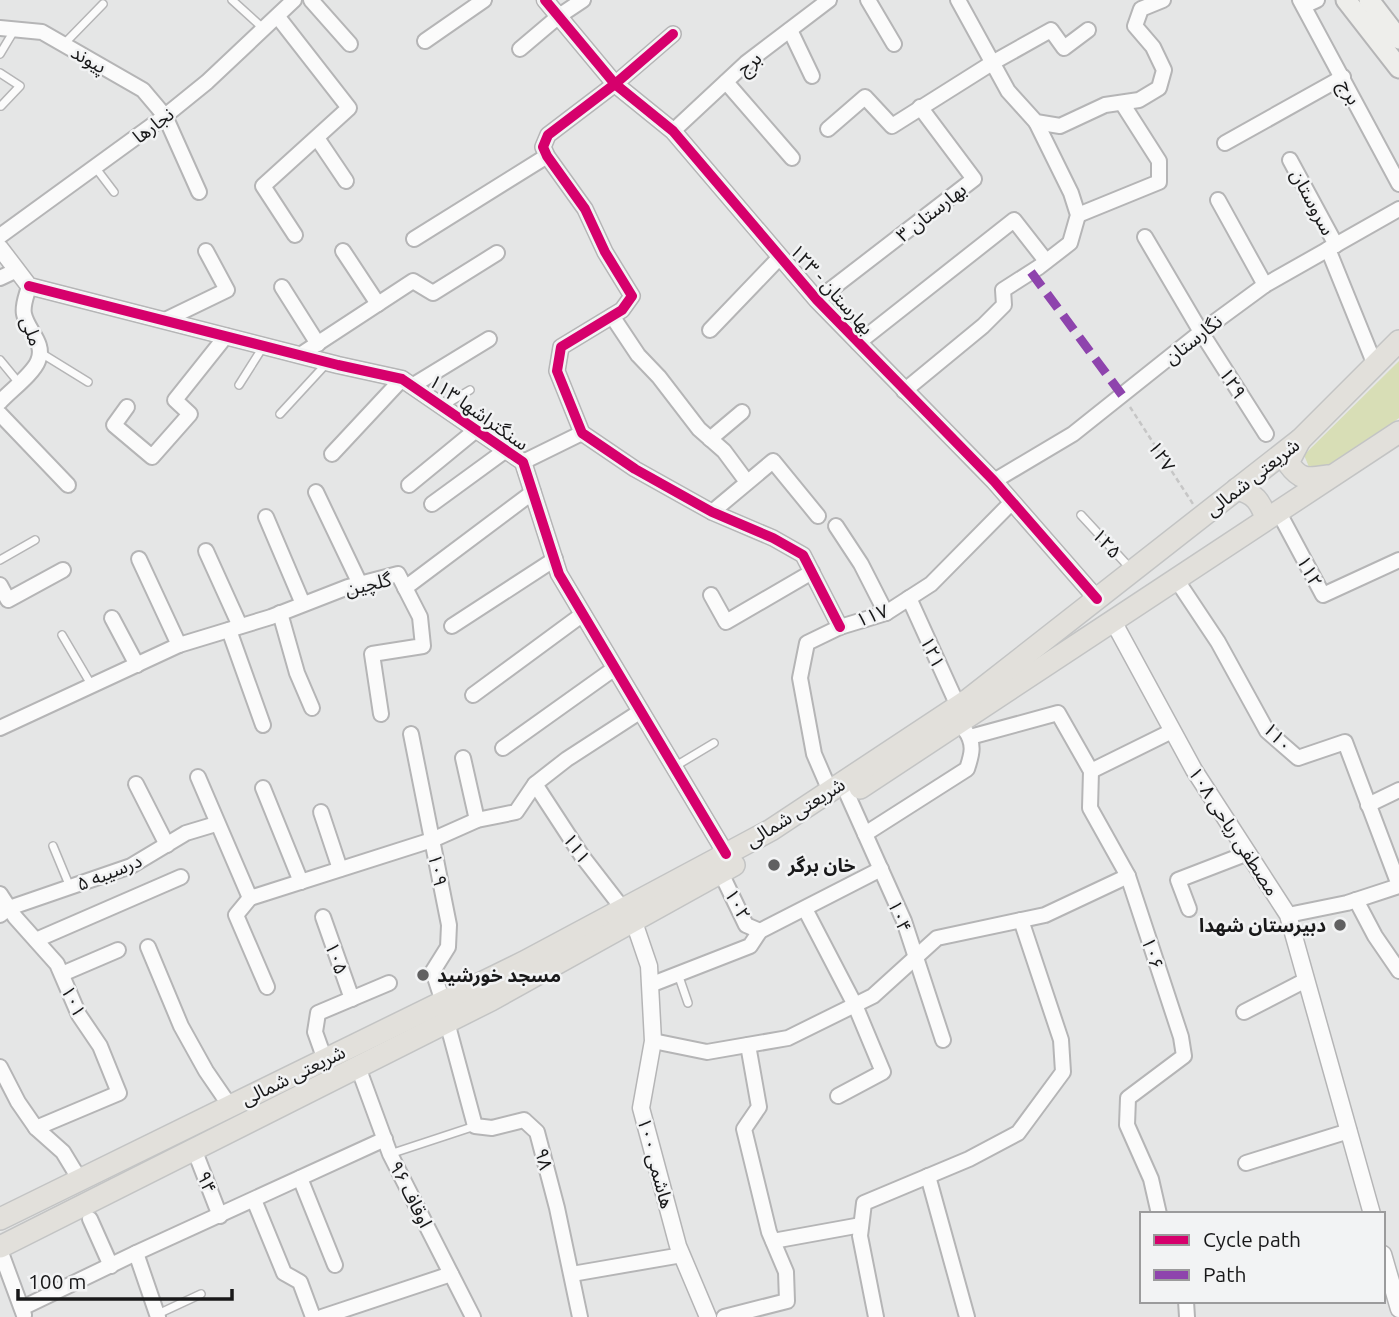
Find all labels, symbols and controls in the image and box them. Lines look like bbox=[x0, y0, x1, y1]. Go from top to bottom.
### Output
street label: پیوند bbox=[66, 40, 110, 79]
street label: برج bbox=[732, 47, 767, 82]
street label: برج bbox=[1332, 76, 1366, 110]
street label: نجارها bbox=[128, 103, 178, 148]
street label: سروستان bbox=[1286, 165, 1339, 239]
street label: بهارستان ۳ bbox=[892, 178, 971, 247]
street label: بهارستان - ۱۲۳ bbox=[785, 239, 878, 339]
street label: نگارستان bbox=[1160, 310, 1227, 369]
street label: ملی bbox=[16, 313, 47, 349]
street label: ۱۲۹ bbox=[1215, 363, 1251, 403]
street label: سنگتراشها ۱۱۳ bbox=[424, 370, 533, 455]
street label: شریعتی شمالی bbox=[1201, 433, 1304, 521]
street label: ۱۲۷ bbox=[1144, 436, 1180, 476]
street label: ۱۲۵ bbox=[1088, 524, 1126, 562]
street label: ۱۱۲ bbox=[1293, 551, 1327, 591]
street label: گلچین bbox=[343, 568, 395, 602]
street label: ۱۱۷ bbox=[853, 599, 891, 631]
street label: ۱۲۱ bbox=[916, 633, 950, 671]
street label: ۱۱۰ bbox=[1259, 718, 1297, 756]
street label: مصطفی ریاحی ۱۰۸ bbox=[1183, 763, 1284, 900]
street label: شریعتی شمالی bbox=[741, 773, 849, 852]
street label: ۱۱۱ bbox=[559, 828, 595, 868]
street label: درسیبه ۵ bbox=[73, 849, 145, 896]
street label: ۱۰۹ bbox=[424, 852, 452, 888]
place label: خان برگر bbox=[787, 854, 856, 877]
marker: خان برگر bbox=[766, 857, 782, 873]
street label: ۱۰۲ bbox=[720, 884, 756, 924]
street label: ۱۰۴ bbox=[884, 897, 916, 935]
place label: دبیرستان شهدا bbox=[1199, 914, 1326, 937]
marker: دبیرستان شهدا bbox=[1332, 917, 1348, 933]
street label: ۱۰۶ bbox=[1137, 934, 1169, 972]
street label: ۱۰۵ bbox=[321, 939, 353, 977]
place label: مسجد خورشید bbox=[437, 964, 561, 987]
marker: مسجد خورشید bbox=[415, 967, 431, 983]
street label: ۱۰۱ bbox=[57, 982, 91, 1020]
street label: شریعتی شمالی bbox=[237, 1040, 349, 1111]
street label: هاشمی ۱۰۰ bbox=[632, 1115, 679, 1211]
street label: ۹۸ bbox=[531, 1146, 557, 1172]
street label: اوقاف ۹۶ bbox=[384, 1157, 437, 1231]
street label: ۹۴ bbox=[193, 1168, 221, 1196]
legend bbox=[1140, 1212, 1385, 1303]
text: Cycle path bbox=[1203, 1227, 1301, 1251]
scale bar bbox=[18, 1258, 231, 1302]
text: Path bbox=[1203, 1262, 1246, 1286]
text: 100 m bbox=[28, 1269, 86, 1293]

